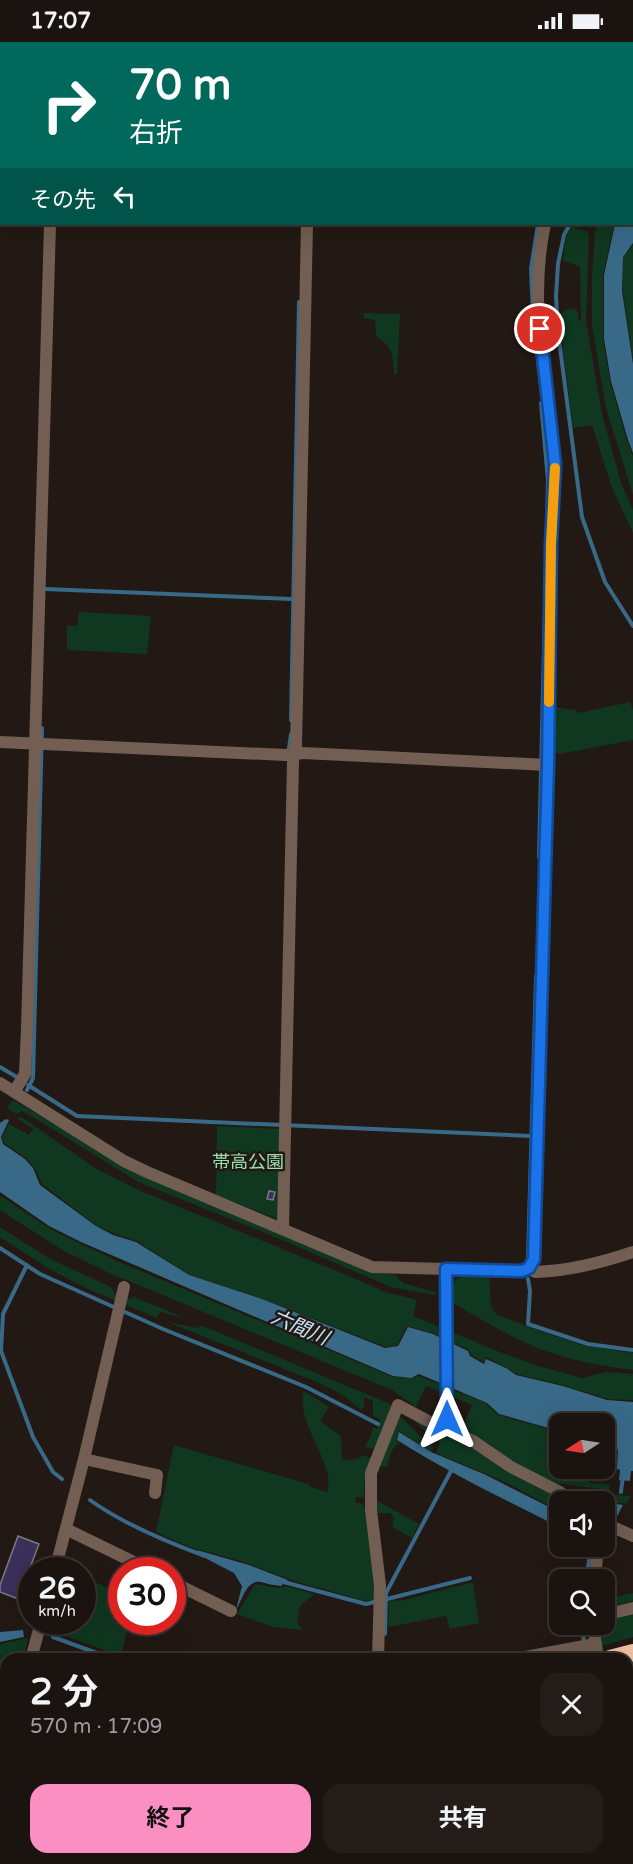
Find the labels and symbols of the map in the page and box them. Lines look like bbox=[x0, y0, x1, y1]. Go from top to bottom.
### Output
pin bbox=[514, 303, 565, 354]
park label: 帯高公園 bbox=[212, 1151, 284, 1173]
water label: 六間川 bbox=[267, 1305, 334, 1351]
position arrow bbox=[415, 1387, 479, 1451]
north arrow bbox=[549, 1413, 615, 1479]
speed limit sign: 30 bbox=[108, 1557, 186, 1635]

